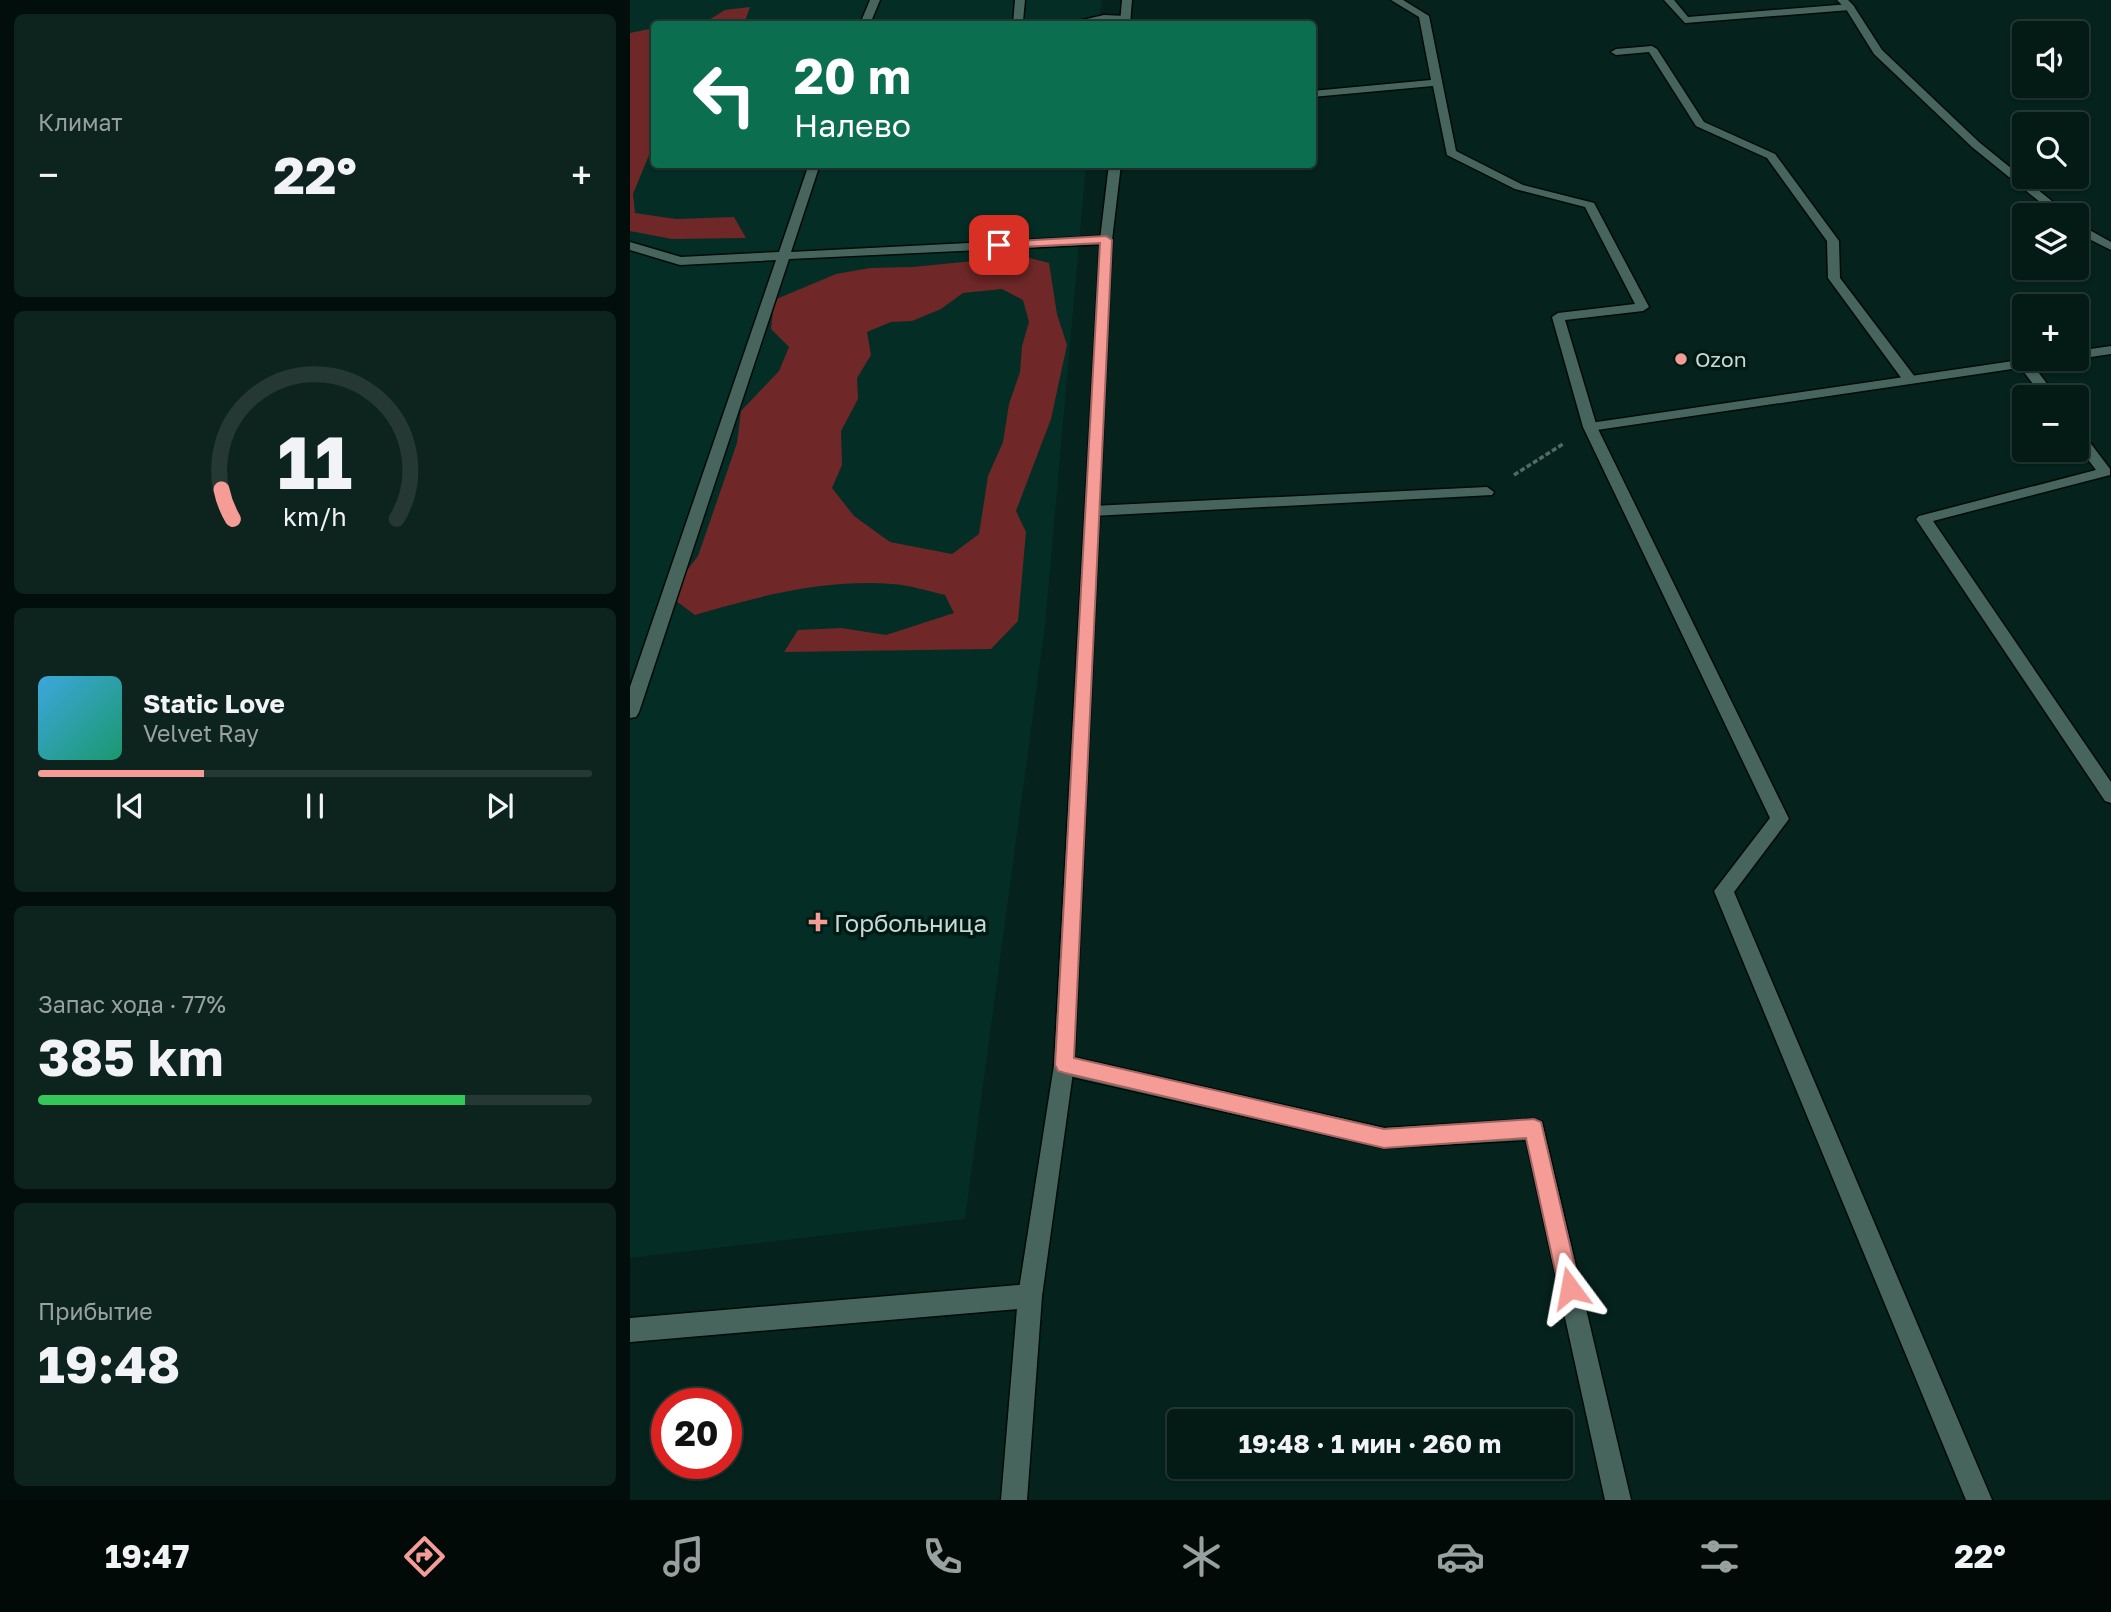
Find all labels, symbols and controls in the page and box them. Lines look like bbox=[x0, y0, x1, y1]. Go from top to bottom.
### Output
map controls bbox=[2012, 21, 2089, 462]
button: sound bbox=[2012, 21, 2089, 98]
text: 20 m bbox=[794, 46, 911, 105]
icon: left bbox=[679, 49, 770, 140]
text: Налево bbox=[794, 106, 911, 144]
text: Климат bbox=[38, 108, 123, 136]
button: search bbox=[2012, 112, 2089, 189]
text: 22° bbox=[273, 143, 357, 205]
text: − bbox=[38, 152, 59, 197]
text: + bbox=[571, 152, 592, 197]
button: layers bbox=[2012, 203, 2089, 280]
pin bbox=[969, 215, 1029, 275]
icon: arrive bbox=[980, 226, 1018, 264]
button: + bbox=[2012, 294, 2089, 371]
place label: Ozon bbox=[1695, 346, 1747, 372]
marker: Ozon bbox=[1673, 351, 1689, 367]
button: − bbox=[2012, 385, 2089, 462]
text: 11 bbox=[278, 418, 352, 505]
text: km/h bbox=[283, 501, 347, 532]
text: Static Love bbox=[143, 688, 285, 719]
text: Velvet Ray bbox=[143, 719, 259, 747]
icon: previous bbox=[111, 787, 149, 825]
icon: pause bbox=[296, 787, 334, 825]
icon: next bbox=[481, 787, 519, 825]
place label: Горбольница bbox=[834, 908, 987, 937]
marker: Горбольница bbox=[808, 912, 828, 932]
text: Запас хода · 77% bbox=[38, 990, 226, 1018]
text: 385 km bbox=[38, 1025, 223, 1087]
position arrow bbox=[1533, 1251, 1607, 1325]
text: Прибытие bbox=[38, 1297, 153, 1325]
text: 19:48 bbox=[38, 1332, 180, 1394]
speed limit sign: 20 bbox=[651, 1388, 742, 1479]
text: 19:48 · 1 мин · 260 m bbox=[1239, 1428, 1501, 1459]
icon: directions bbox=[400, 1532, 449, 1581]
icon: music bbox=[659, 1532, 708, 1581]
icon: phone bbox=[918, 1532, 967, 1581]
icon: climate bbox=[1177, 1532, 1226, 1581]
icon: car bbox=[1436, 1532, 1485, 1581]
icon: filters bbox=[1695, 1532, 1744, 1581]
text: 19:47 bbox=[105, 1537, 190, 1575]
text: 22° bbox=[1954, 1537, 2006, 1575]

